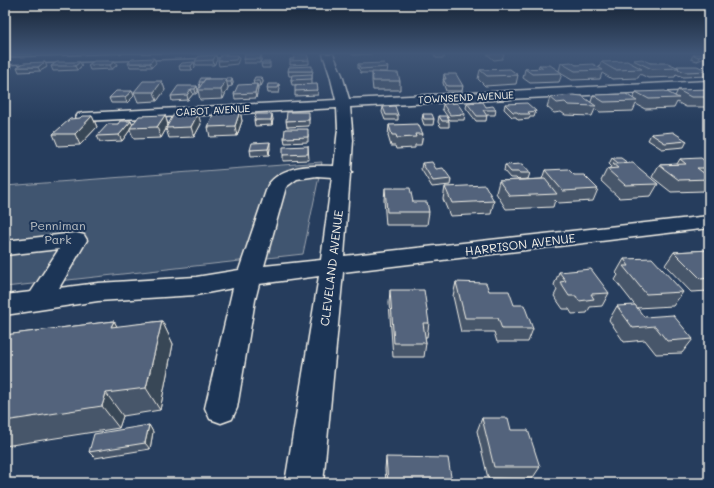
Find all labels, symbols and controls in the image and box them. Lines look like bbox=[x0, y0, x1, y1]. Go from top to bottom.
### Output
street label: TOWNSEND AVENUE bbox=[418, 87, 514, 106]
street label: CABOT AVENUE bbox=[176, 101, 251, 119]
street label: CLEVELAND AVENUE bbox=[316, 209, 346, 327]
park label: Penniman Park bbox=[30, 217, 86, 247]
street label: HARRISON AVENUE bbox=[464, 229, 576, 259]

